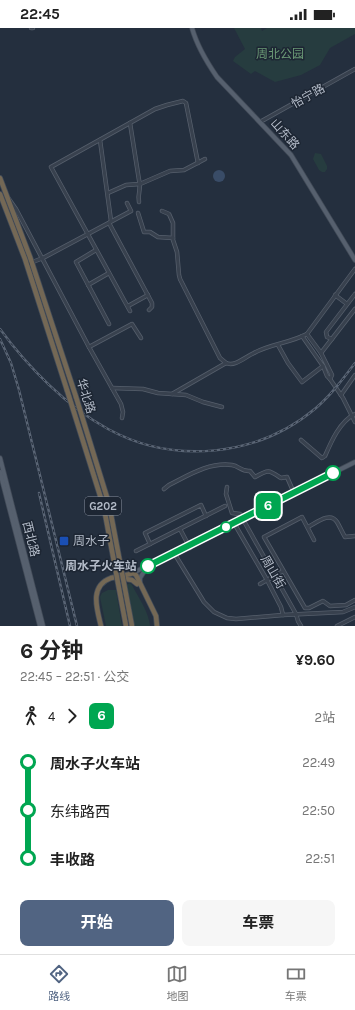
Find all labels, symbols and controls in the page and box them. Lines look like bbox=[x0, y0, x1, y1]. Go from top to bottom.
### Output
text: 22:45 bbox=[20, 5, 60, 23]
park label: 周北公园 bbox=[256, 47, 304, 61]
street label: 怡宁路 bbox=[289, 81, 327, 111]
street label: 山东路 bbox=[268, 116, 302, 152]
street label: 华北路 bbox=[74, 377, 98, 415]
unlabelled marker bbox=[325, 465, 341, 481]
line badge: 6 bbox=[255, 493, 281, 519]
road number: G202 bbox=[85, 497, 121, 515]
text: 6 bbox=[264, 497, 272, 514]
street label: 西北路 bbox=[20, 520, 42, 558]
unlabelled marker bbox=[220, 521, 232, 533]
place label: 周水子 bbox=[73, 534, 109, 548]
marker: 周水子 bbox=[58, 535, 70, 547]
street label: 周山街 bbox=[258, 553, 288, 591]
marker: 周水子火车站 bbox=[140, 558, 156, 574]
place label: 周水子火车站 bbox=[65, 559, 137, 573]
text: 6 分钟 bbox=[20, 638, 83, 664]
text: ¥9.60 bbox=[295, 651, 335, 669]
text: 22:45 – 22:51 · 公交 bbox=[20, 669, 129, 684]
icon: walk bbox=[20, 705, 42, 727]
icon: forward bbox=[61, 705, 83, 727]
text: 6 bbox=[97, 707, 106, 724]
text: 4 bbox=[48, 709, 55, 724]
text: 2站 bbox=[314, 710, 335, 725]
text: 周水子火车站 bbox=[50, 755, 140, 773]
text: 22:49 bbox=[302, 755, 335, 770]
text: 东纬路西 bbox=[50, 803, 110, 821]
text: 22:50 bbox=[302, 803, 335, 818]
text: 丰收路 bbox=[50, 851, 95, 869]
text: 22:51 bbox=[305, 851, 335, 866]
button: 开始 bbox=[20, 900, 174, 946]
button: 车票 bbox=[182, 900, 335, 946]
tab: 路线 bbox=[48, 963, 70, 1003]
tab: 地图 bbox=[166, 963, 188, 1003]
tab: 车票 bbox=[285, 963, 307, 1003]

